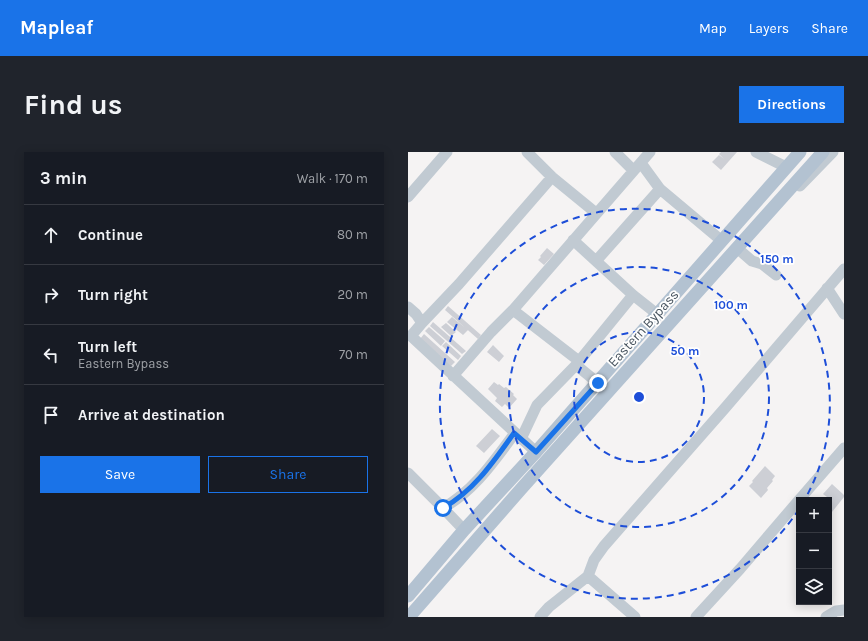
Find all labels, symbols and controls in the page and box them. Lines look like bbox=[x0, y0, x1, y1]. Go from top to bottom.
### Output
text: Mapleaf bbox=[20, 17, 93, 39]
text: Map bbox=[699, 20, 727, 37]
text: Layers bbox=[749, 20, 789, 37]
text: Share bbox=[811, 20, 848, 37]
button: Directions bbox=[739, 86, 844, 123]
text: Find us bbox=[24, 88, 123, 121]
text: 3 min bbox=[40, 168, 87, 188]
text: Walk · 170 m bbox=[297, 171, 368, 186]
icon: ahead bbox=[40, 224, 62, 246]
text: Continue bbox=[78, 226, 143, 244]
text: 80 m bbox=[337, 227, 368, 242]
text: 150 m bbox=[760, 252, 794, 266]
icon: right bbox=[40, 284, 62, 306]
text: Turn right bbox=[78, 286, 148, 304]
street label: Eastern Bypass bbox=[604, 286, 682, 370]
text: 20 m bbox=[338, 287, 368, 302]
text: 100 m bbox=[714, 298, 748, 312]
text: Turn left bbox=[78, 338, 137, 356]
icon: left bbox=[40, 344, 62, 366]
text: 50 m bbox=[671, 344, 700, 358]
text: 70 m bbox=[339, 347, 368, 362]
text: Eastern Bypass bbox=[78, 356, 169, 371]
route end bbox=[589, 374, 607, 392]
centre of rings bbox=[632, 390, 646, 404]
icon: arrive bbox=[40, 404, 62, 426]
text: Arrive at destination bbox=[78, 406, 225, 424]
button: Save bbox=[40, 456, 200, 493]
button: Share bbox=[208, 456, 368, 493]
map controls bbox=[796, 497, 832, 605]
button: + bbox=[796, 497, 832, 533]
route start bbox=[434, 499, 452, 517]
button: − bbox=[796, 533, 832, 569]
button: layers bbox=[796, 569, 832, 605]

